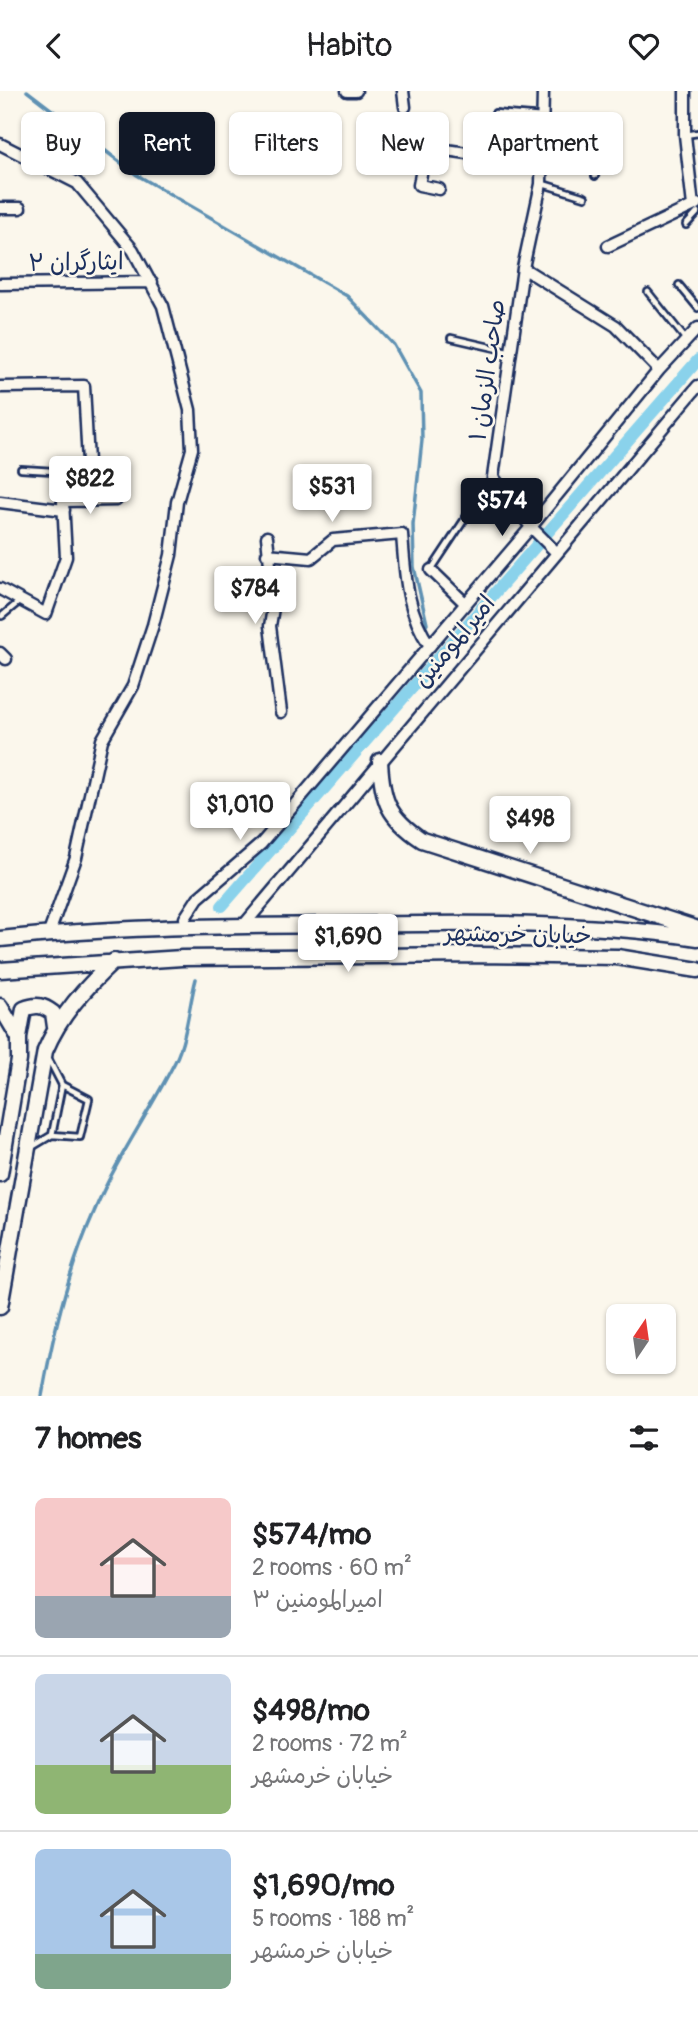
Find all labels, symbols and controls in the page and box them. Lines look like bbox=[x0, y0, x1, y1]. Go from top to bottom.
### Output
text: Habito bbox=[306, 26, 392, 66]
icon: back bbox=[35, 27, 73, 65]
icon: heart bbox=[625, 27, 663, 65]
chip: Buy bbox=[21, 112, 105, 175]
chip: Rent bbox=[119, 112, 215, 175]
chip: Filters bbox=[229, 112, 342, 175]
chip: New bbox=[356, 112, 449, 175]
chip: Apartment bbox=[463, 112, 623, 175]
street label: ایثارگران ۲ bbox=[28, 247, 124, 278]
street label: صاحب الزمان ۱ bbox=[463, 297, 512, 443]
pin: $822 bbox=[49, 457, 131, 516]
text: $822 bbox=[65, 464, 115, 493]
pin: $531 bbox=[291, 465, 373, 524]
text: $531 bbox=[309, 472, 355, 501]
pin: $574 bbox=[461, 479, 543, 538]
text: $574 bbox=[477, 486, 527, 515]
pin: $784 bbox=[214, 567, 296, 626]
text: $784 bbox=[230, 574, 280, 603]
street label: امیرالمومنین bbox=[407, 589, 501, 693]
pin: $1,010 bbox=[183, 783, 297, 842]
text: $1,010 bbox=[206, 790, 274, 819]
pin: $498 bbox=[489, 797, 571, 856]
text: $498 bbox=[505, 804, 555, 833]
pin: $1,690 bbox=[291, 915, 405, 974]
street label: خیابان خرمشهر bbox=[442, 919, 592, 950]
text: $1,690 bbox=[314, 922, 382, 951]
north arrow bbox=[606, 1304, 676, 1374]
map controls bbox=[606, 1304, 676, 1374]
icon: filters bbox=[625, 1419, 663, 1457]
text: 7 homes bbox=[35, 1420, 142, 1457]
text: $574/mo bbox=[252, 1516, 371, 1553]
icon: home bbox=[91, 1526, 175, 1610]
text: 2 rooms · 60 m² bbox=[252, 1553, 412, 1582]
text: امیرالمومنین ۳ bbox=[252, 1585, 383, 1614]
text: $498/mo bbox=[252, 1692, 370, 1729]
icon: home bbox=[91, 1702, 175, 1786]
text: 2 rooms · 72 m² bbox=[252, 1729, 408, 1758]
text: خیابان خرمشهر bbox=[252, 1761, 393, 1790]
text: $1,690/mo bbox=[252, 1867, 395, 1904]
icon: home bbox=[91, 1877, 175, 1961]
text: 5 rooms · 188 m² bbox=[252, 1904, 414, 1933]
text: خیابان خرمشهر bbox=[252, 1936, 393, 1965]

